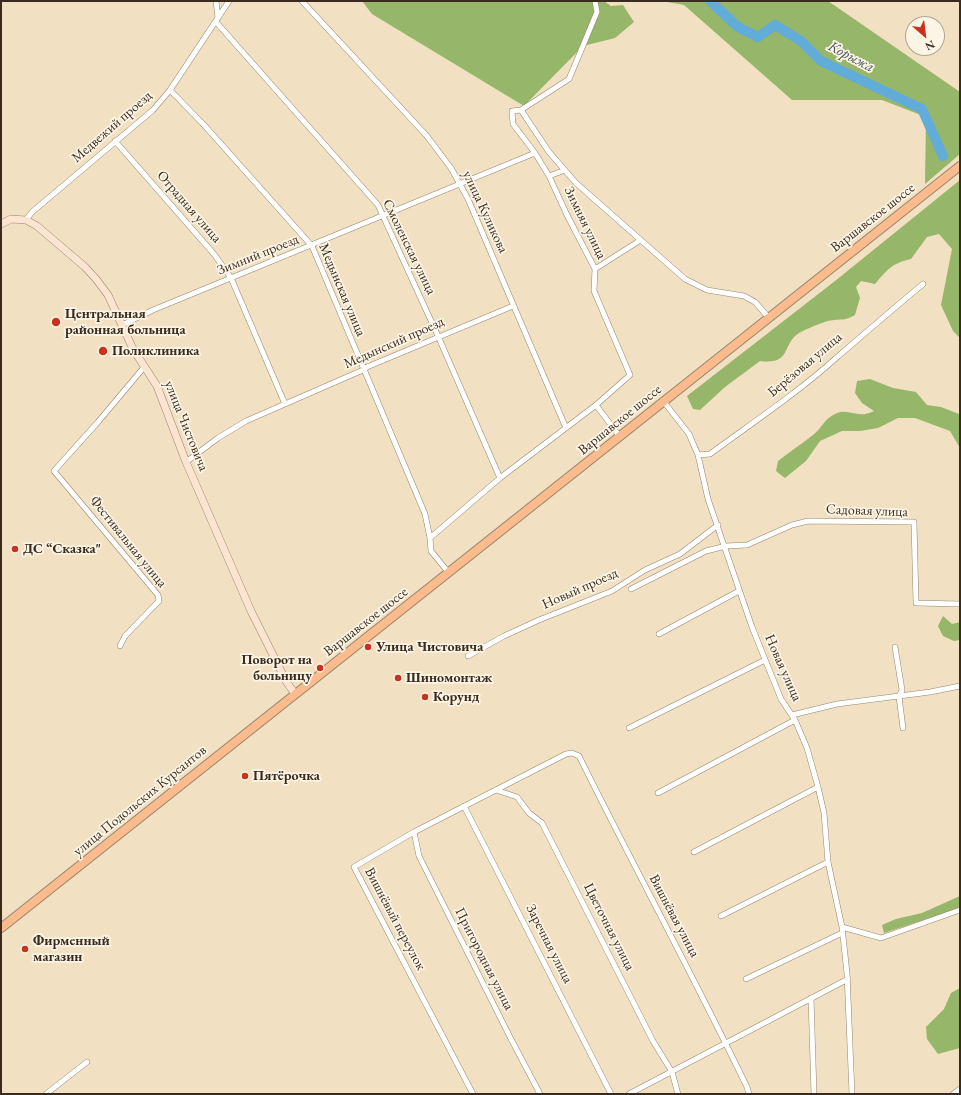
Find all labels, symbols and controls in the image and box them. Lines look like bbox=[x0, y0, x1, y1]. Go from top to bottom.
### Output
north arrow bbox=[905, 16, 945, 56]
water label: Корыжа bbox=[825, 37, 877, 77]
text: N bbox=[923, 37, 937, 54]
street label: Медвежий проезд bbox=[68, 88, 156, 166]
street label: Отрадная улица bbox=[153, 168, 225, 246]
street label: улица Куликова bbox=[459, 168, 511, 256]
street label: Варшавское шоссе bbox=[828, 180, 918, 256]
street label: Зимняя улица bbox=[560, 184, 610, 262]
street label: Смоленская улица bbox=[379, 197, 439, 297]
street label: Зимний проезд bbox=[215, 231, 301, 279]
street label: Медынская улица bbox=[315, 241, 369, 339]
place label: Центральная районная больница bbox=[65, 306, 186, 338]
street label: Медынский проезд bbox=[341, 313, 447, 373]
marker: Центральная районная больница bbox=[50, 316, 62, 328]
street label: Берёзовая улица bbox=[764, 329, 846, 401]
place label: Поликлиника bbox=[112, 343, 199, 359]
marker: Поликлиника bbox=[97, 345, 109, 357]
street label: улица Чистовича bbox=[160, 378, 212, 474]
street label: Варшавское шоссе bbox=[575, 381, 665, 459]
street label: Фестивальная улица bbox=[86, 493, 170, 591]
street label: Садовая улица bbox=[826, 501, 908, 521]
place label: ДС “Сказка" bbox=[23, 541, 101, 557]
marker: ДС “Сказка" bbox=[10, 544, 20, 554]
street label: Новый проезд bbox=[540, 565, 620, 613]
street label: Варшавское шоссе bbox=[321, 584, 411, 660]
street label: Новая улица bbox=[761, 632, 805, 704]
place label: Улица Чистовича bbox=[376, 639, 483, 655]
marker: Улица Чистовича bbox=[363, 642, 373, 652]
place label: Поворот на больницу bbox=[241, 652, 312, 684]
marker: Поворот на больницу bbox=[315, 663, 325, 673]
place label: Шиномонтаж bbox=[406, 670, 492, 686]
marker: Шиномонтаж bbox=[393, 673, 403, 683]
place label: Корунд bbox=[433, 689, 479, 705]
marker: Корунд bbox=[420, 692, 430, 702]
street label: улица Подольских Курсантов bbox=[70, 742, 210, 860]
place label: Пятёрочка bbox=[253, 768, 320, 784]
marker: Пятёрочка bbox=[240, 771, 250, 781]
street label: Вишнёвый переулок bbox=[361, 865, 429, 973]
street label: Вишнёвая улица bbox=[645, 872, 703, 960]
street label: Цветочная улица bbox=[580, 880, 638, 974]
street label: Заречная улица bbox=[522, 902, 576, 986]
street label: Пригородная улица bbox=[451, 905, 517, 1013]
place label: Фирменный магазин bbox=[33, 933, 110, 966]
marker: Фирменный магазин bbox=[20, 944, 30, 954]

